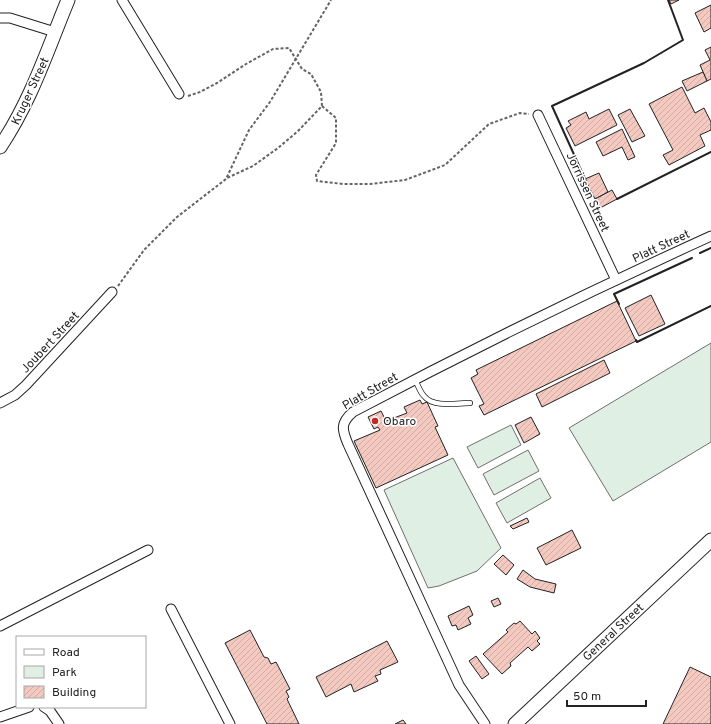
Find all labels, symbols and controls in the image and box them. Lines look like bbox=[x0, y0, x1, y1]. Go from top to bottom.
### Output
street label: Kruger Street bbox=[8, 55, 54, 128]
street label: Jorrissen Street bbox=[562, 150, 612, 235]
street label: Platt Street bbox=[630, 227, 693, 267]
street label: Joubert Street bbox=[18, 308, 83, 377]
street label: Platt Street bbox=[340, 370, 401, 414]
place label: Obaro bbox=[383, 414, 417, 430]
marker: Obaro bbox=[370, 416, 380, 426]
street label: General Street bbox=[580, 600, 648, 665]
legend bbox=[16, 636, 146, 708]
text: Road bbox=[52, 645, 80, 661]
text: Park bbox=[52, 665, 77, 681]
scale bar bbox=[567, 682, 646, 708]
text: Building bbox=[52, 685, 96, 701]
text: 50 m bbox=[573, 689, 601, 705]

